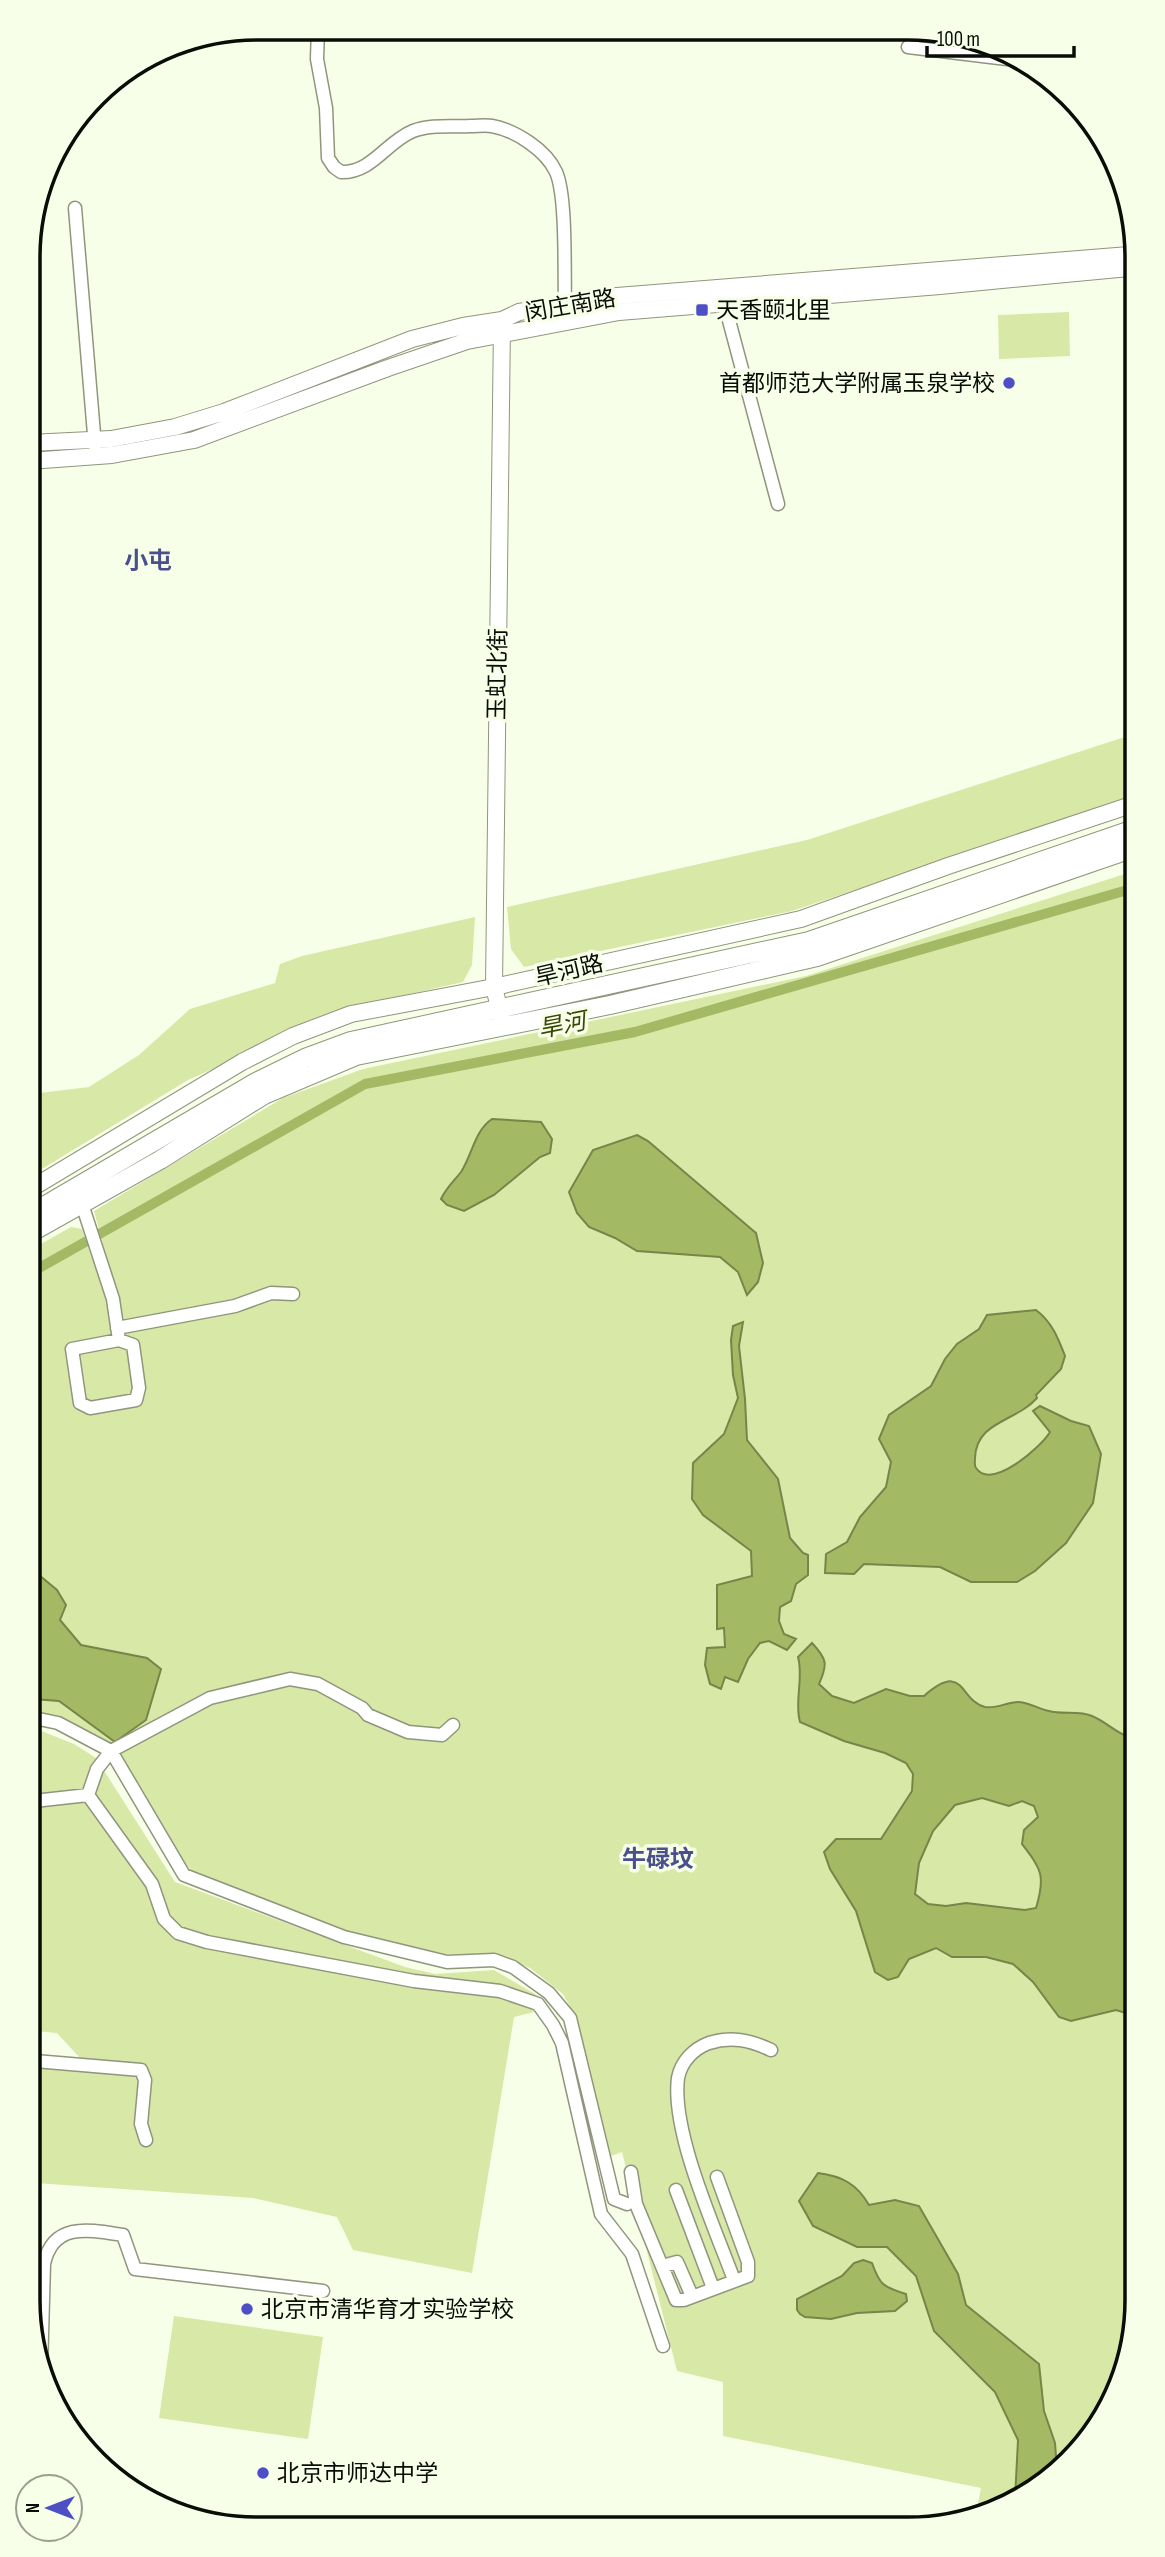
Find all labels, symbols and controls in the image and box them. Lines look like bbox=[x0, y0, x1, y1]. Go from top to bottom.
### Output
scale bar bbox=[927, 14, 1074, 58]
text: 100 m bbox=[937, 27, 980, 52]
street label: 闵庄南路 bbox=[522, 284, 618, 328]
place label: 天香颐北里 bbox=[716, 297, 831, 325]
marker: 天香颐北里 bbox=[694, 302, 710, 318]
place label: 首都师范大学附属玉泉学校 bbox=[719, 370, 995, 398]
marker: 首都师范大学附属玉泉学校 bbox=[1001, 375, 1017, 391]
district label: 小屯 bbox=[124, 547, 172, 576]
street label: 玉虹北街 bbox=[483, 628, 513, 720]
street label: 旱河路 bbox=[532, 950, 606, 992]
water label: 旱河 bbox=[536, 1006, 592, 1044]
district label: 牛碌坟 bbox=[622, 1845, 694, 1874]
place label: 北京市清华育才实验学校 bbox=[261, 2296, 514, 2324]
marker: 北京市清华育才实验学校 bbox=[239, 2301, 255, 2317]
place label: 北京市师达中学 bbox=[277, 2460, 438, 2488]
marker: 北京市师达中学 bbox=[255, 2465, 271, 2481]
north arrow bbox=[14, 2473, 84, 2543]
text: N bbox=[22, 2503, 45, 2513]

